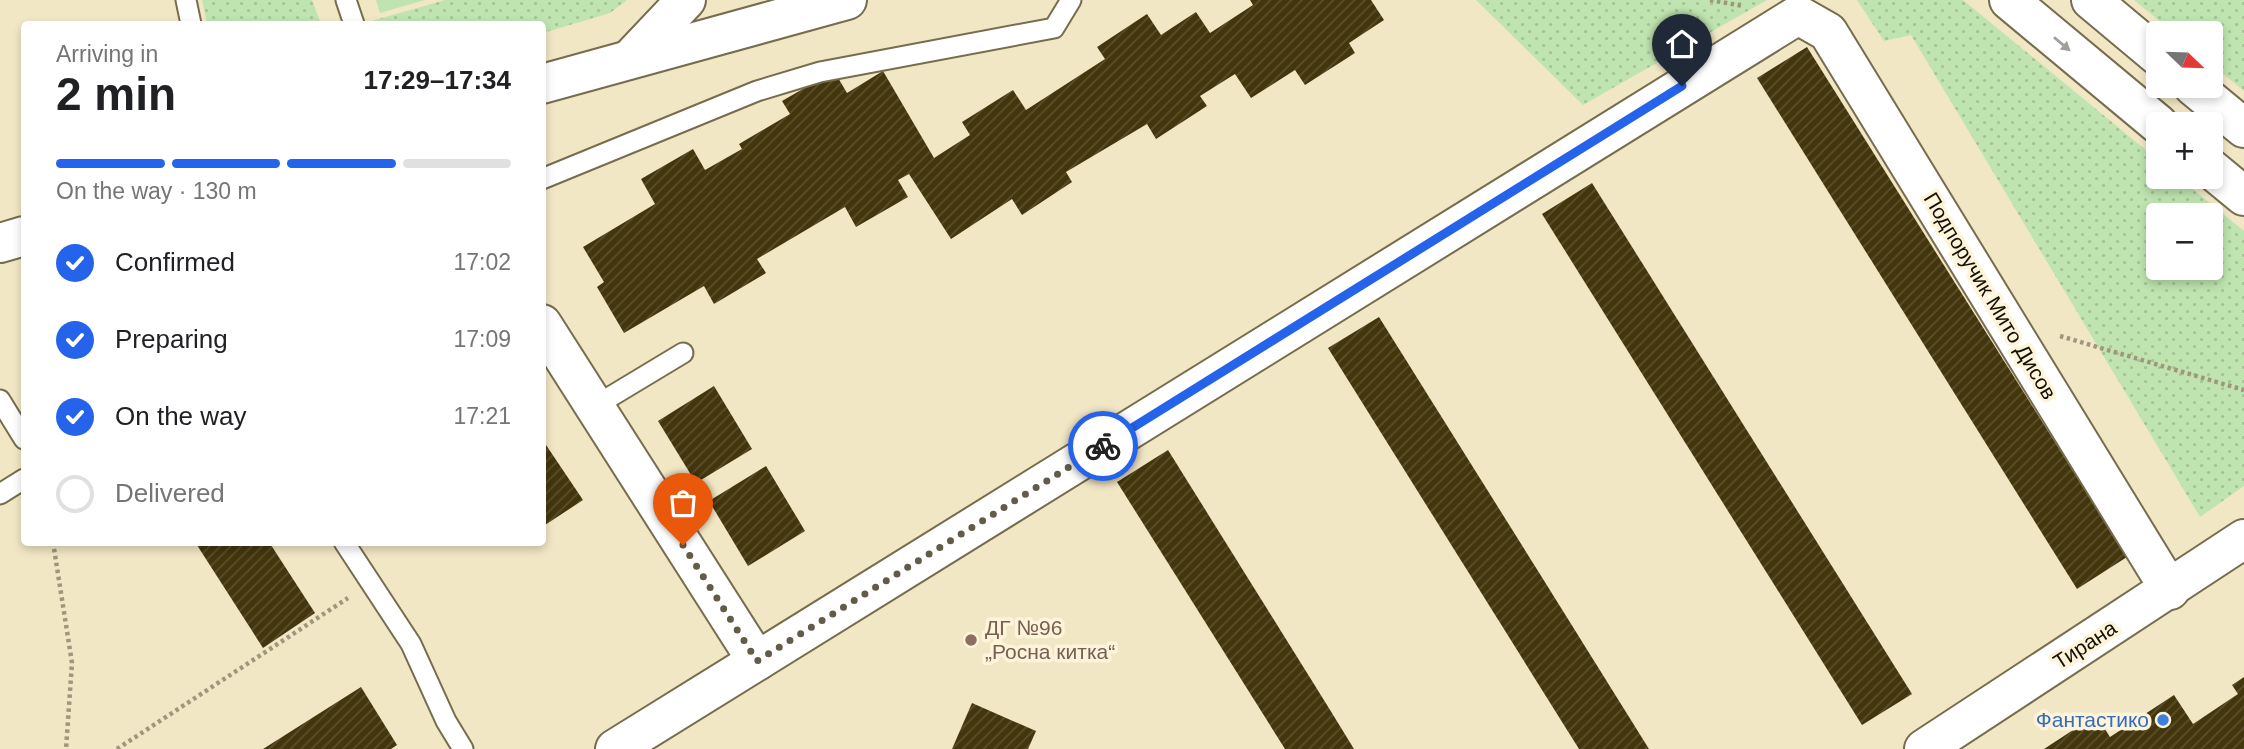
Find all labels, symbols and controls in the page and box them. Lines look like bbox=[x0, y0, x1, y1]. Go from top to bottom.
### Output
pin bbox=[1652, 14, 1712, 86]
north arrow bbox=[2146, 21, 2222, 98]
map controls bbox=[2146, 21, 2223, 280]
icon: home bbox=[1663, 25, 1701, 63]
one-way arrow bbox=[2053, 36, 2070, 51]
text: Arriving in bbox=[56, 41, 158, 67]
text: 17:29–17:34 bbox=[364, 65, 511, 95]
text: 2 min bbox=[56, 68, 176, 120]
button: + bbox=[2146, 112, 2223, 189]
text: On the way · 130 m bbox=[56, 178, 257, 204]
street label: Подпоручик Мито Дисов bbox=[1920, 188, 2061, 403]
button: − bbox=[2146, 203, 2223, 280]
icon: check bbox=[56, 244, 94, 282]
text: Confirmed bbox=[115, 247, 235, 277]
text: 17:02 bbox=[453, 249, 511, 275]
icon: check bbox=[56, 321, 94, 359]
text: Preparing bbox=[115, 324, 228, 354]
text: 17:09 bbox=[453, 326, 511, 352]
icon: check bbox=[56, 398, 94, 436]
text: On the way bbox=[115, 401, 247, 431]
text: 17:21 bbox=[453, 403, 511, 429]
courier bbox=[1068, 411, 1138, 481]
icon: bike bbox=[1084, 427, 1122, 465]
pin bbox=[653, 473, 713, 545]
text: Delivered bbox=[115, 478, 225, 508]
icon: bag bbox=[664, 484, 702, 522]
place label: ДГ №96 „Росна китка“ bbox=[985, 616, 1115, 663]
street label: Тирана bbox=[2049, 616, 2121, 673]
marker: ДГ №96 „Росна китка“ bbox=[963, 632, 979, 648]
place label: Фантастико bbox=[2036, 708, 2149, 731]
marker: Фантастико bbox=[2155, 712, 2171, 728]

